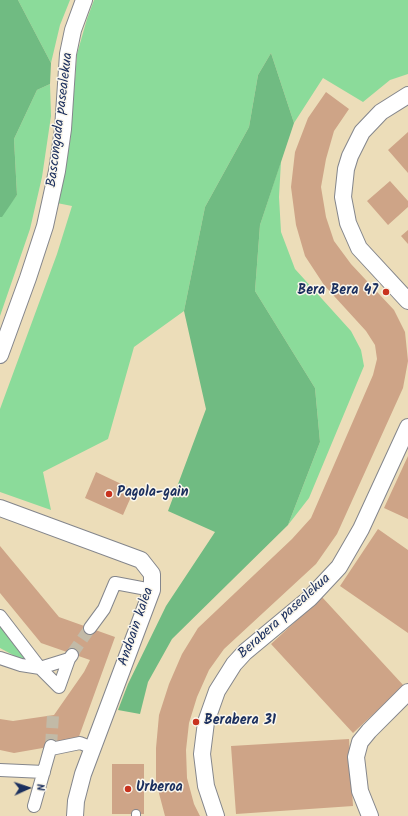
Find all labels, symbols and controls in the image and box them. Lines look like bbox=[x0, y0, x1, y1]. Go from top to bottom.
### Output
street label: Bascongada pasealekua bbox=[44, 52, 78, 188]
place label: Bera Bera 47 bbox=[297, 284, 378, 300]
marker: Bera Bera 47 bbox=[381, 287, 391, 297]
place label: Pagola-gain bbox=[117, 486, 189, 502]
marker: Pagola-gain bbox=[104, 489, 114, 499]
street label: Berabera pasealekua bbox=[235, 571, 335, 663]
street label: Andoain kalea bbox=[116, 586, 158, 668]
place label: Berabera 31 bbox=[204, 714, 276, 730]
marker: Berabera 31 bbox=[191, 717, 201, 727]
north arrow bbox=[8, 768, 48, 808]
place label: Urberoa bbox=[136, 781, 183, 797]
text: N bbox=[31, 783, 49, 791]
marker: Urberoa bbox=[123, 784, 133, 794]

